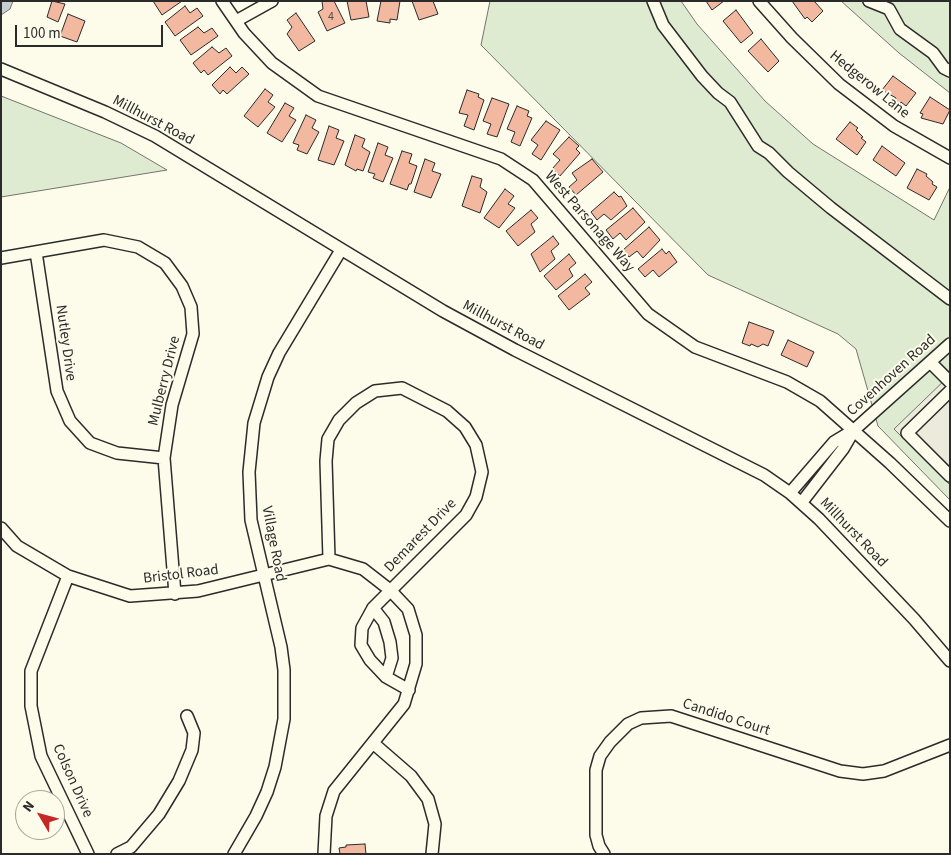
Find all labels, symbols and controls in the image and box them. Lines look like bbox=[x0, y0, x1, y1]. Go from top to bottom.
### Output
house number: 4 bbox=[328, 10, 334, 24]
scale bar bbox=[18, 15, 165, 47]
text: 100 m bbox=[23, 23, 61, 44]
street label: Hedgerow Lane bbox=[825, 47, 913, 123]
street label: Millhurst Road bbox=[109, 92, 197, 150]
street label: West Parsonage Way bbox=[540, 168, 638, 276]
street label: Millhurst Road bbox=[459, 297, 547, 355]
street label: Nutley Drive bbox=[51, 304, 79, 382]
street label: Covenhoven Road bbox=[844, 331, 940, 421]
street label: Mulberry Drive bbox=[145, 334, 185, 428]
street label: Millhurst Road bbox=[815, 494, 891, 572]
street label: Demarest Drive bbox=[381, 495, 461, 577]
street label: Village Road bbox=[257, 505, 289, 583]
street label: Bristol Road bbox=[142, 561, 220, 589]
street label: Candido Court bbox=[680, 695, 772, 741]
street label: Colson Drive bbox=[48, 741, 96, 821]
north arrow bbox=[15, 790, 65, 840]
text: N bbox=[18, 797, 40, 816]

